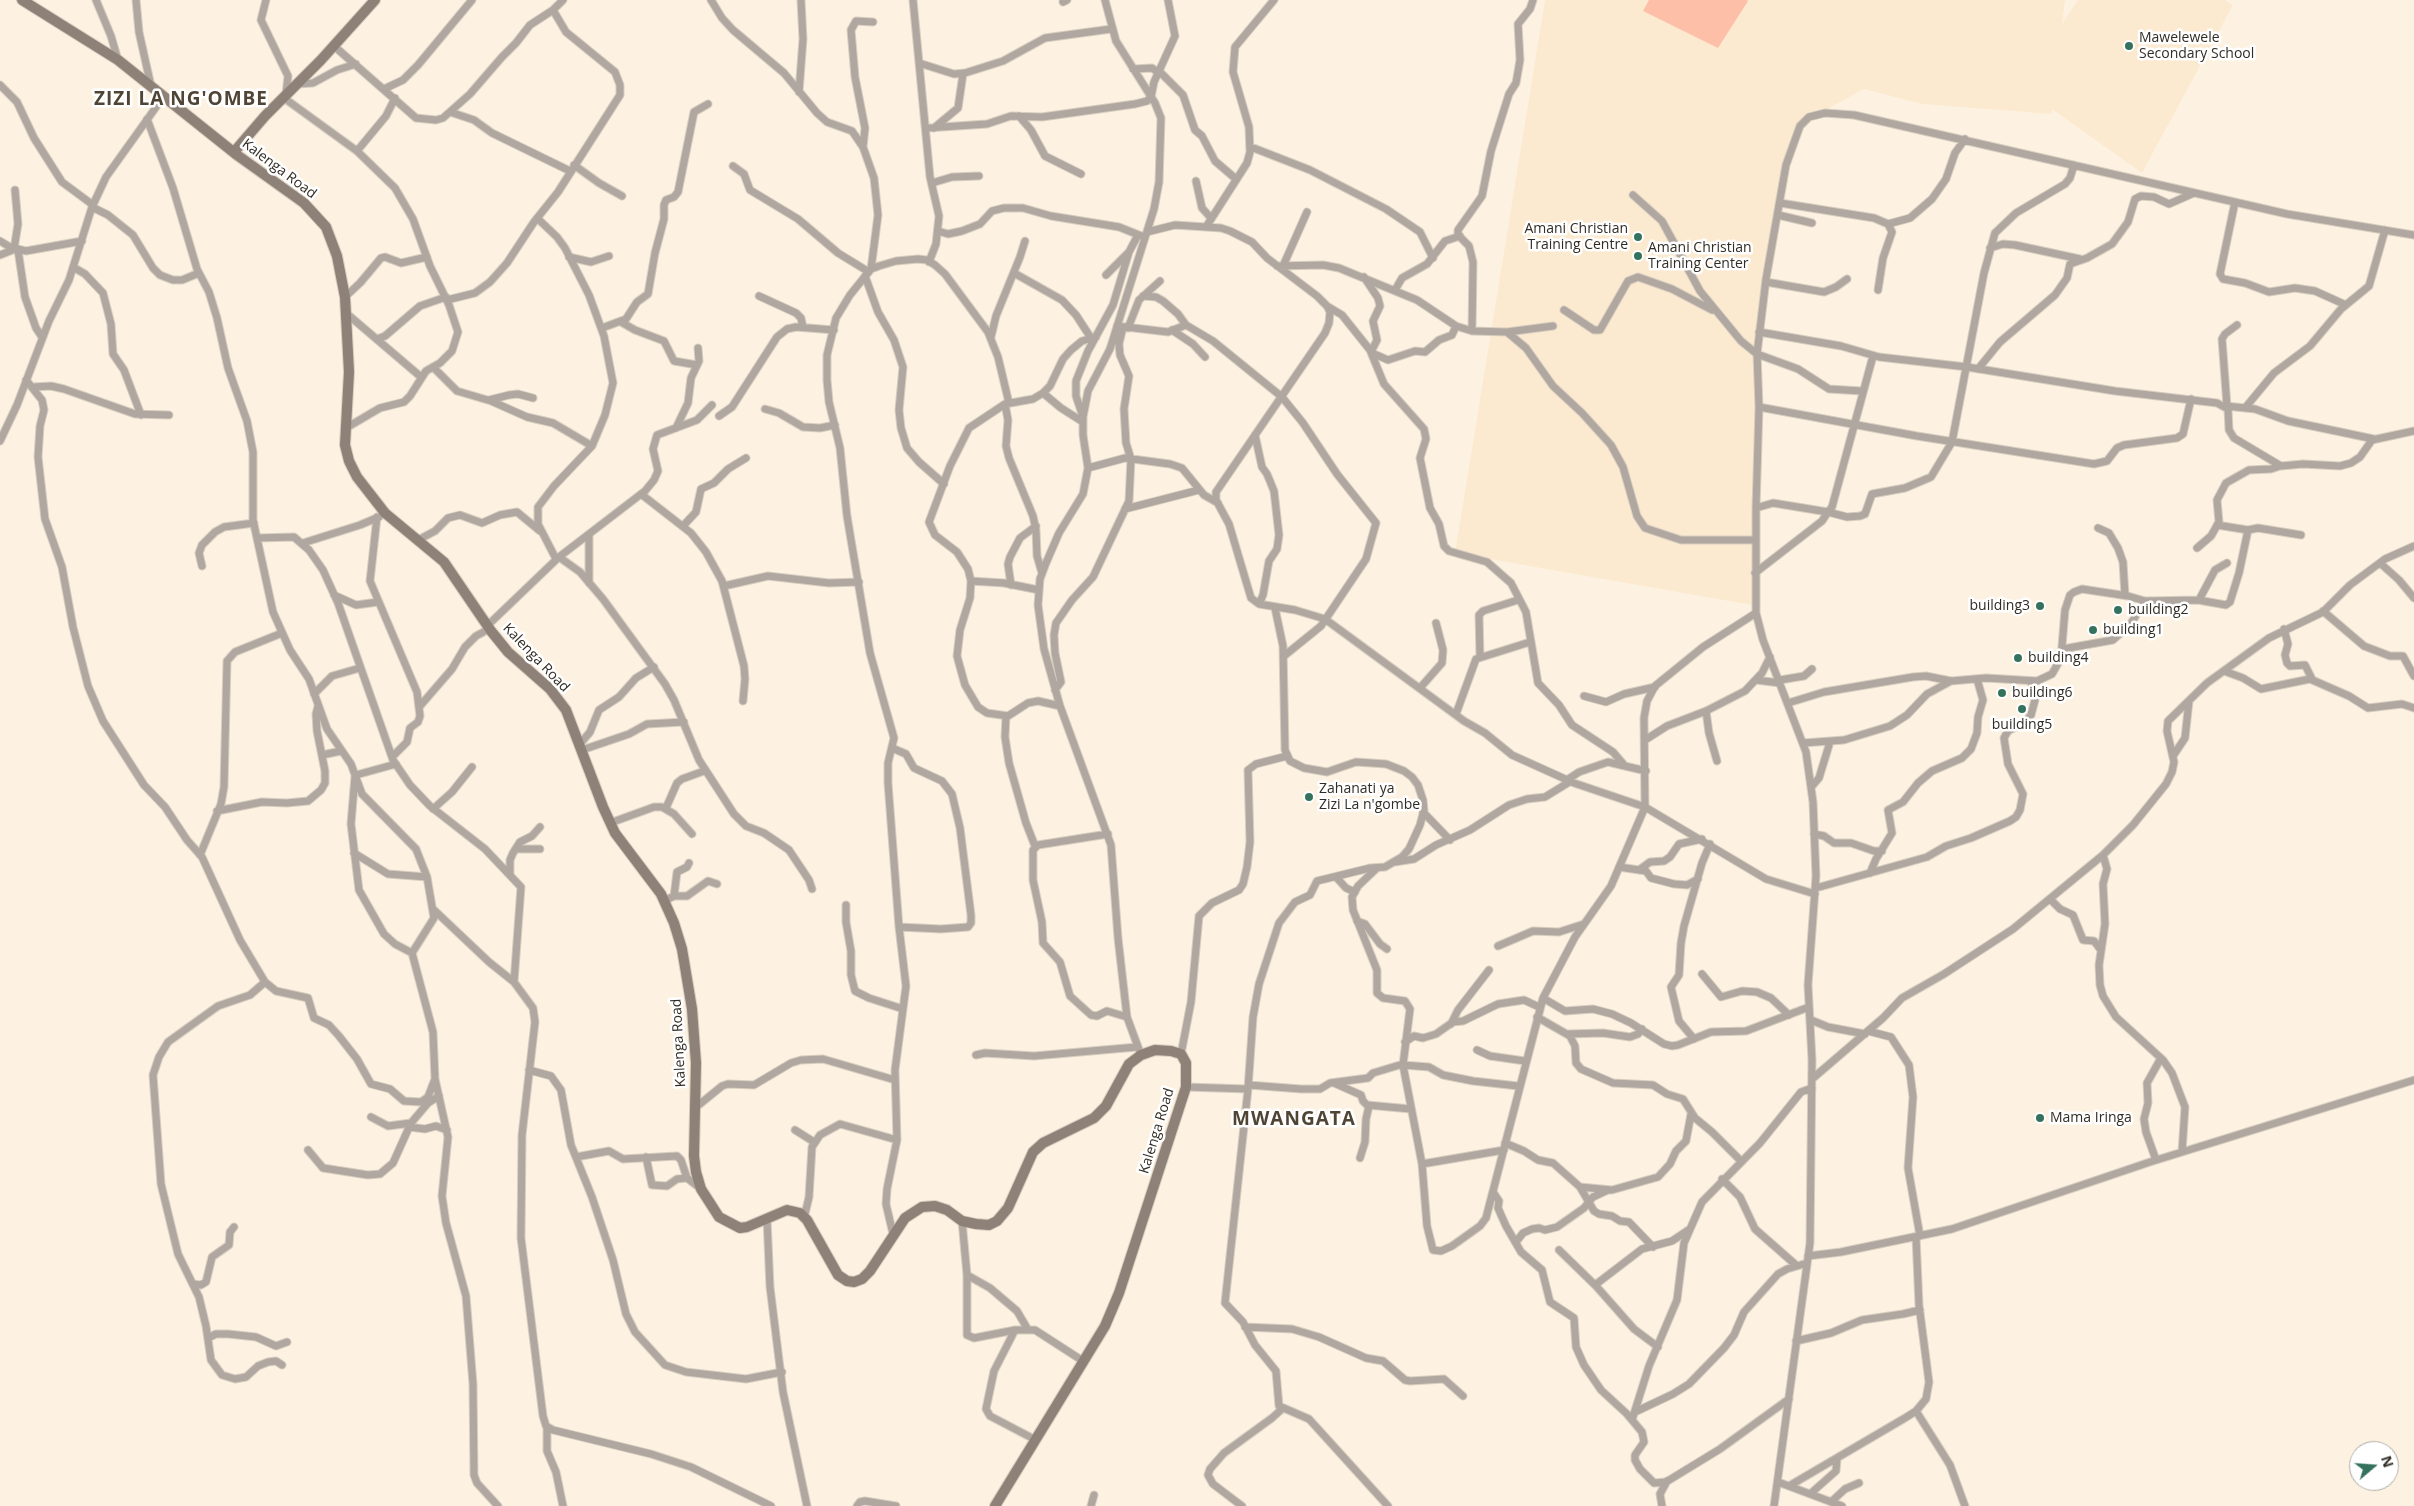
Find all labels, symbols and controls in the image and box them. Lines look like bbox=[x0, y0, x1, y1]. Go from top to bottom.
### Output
place label: Mawelewele Secondary School bbox=[2139, 30, 2254, 62]
marker: Mawelewele Secondary School bbox=[2123, 40, 2135, 52]
district label: ZIZI LA NG'OMBE bbox=[92, 89, 270, 111]
street label: Kalenga Road bbox=[239, 136, 319, 202]
place label: Amani Christian Training Centre bbox=[1524, 221, 1628, 253]
marker: Amani Christian Training Centre bbox=[1632, 231, 1644, 243]
place label: Amani Christian Training Center bbox=[1648, 240, 1752, 272]
marker: Amani Christian Training Center bbox=[1632, 250, 1644, 262]
place label: building3 bbox=[1969, 598, 2030, 614]
marker: building3 bbox=[2034, 600, 2046, 612]
place label: building2 bbox=[2128, 602, 2189, 618]
marker: building2 bbox=[2112, 604, 2124, 616]
street label: Kalenga Road bbox=[499, 620, 573, 696]
place label: building1 bbox=[2103, 622, 2164, 638]
marker: building1 bbox=[2087, 624, 2099, 636]
place label: building4 bbox=[2028, 650, 2089, 666]
marker: building4 bbox=[2012, 652, 2024, 664]
place label: building6 bbox=[2012, 685, 2073, 701]
marker: building6 bbox=[1996, 687, 2008, 699]
marker: building5 bbox=[2016, 703, 2028, 715]
place label: building5 bbox=[1992, 717, 2052, 733]
place label: Zahanati ya Zizi La n'gombe bbox=[1319, 781, 1420, 814]
marker: Zahanati ya Zizi La n'gombe bbox=[1303, 791, 1315, 803]
street label: Kalenga Road bbox=[668, 998, 690, 1088]
street label: Kalenga Road bbox=[1136, 1086, 1178, 1176]
district label: MWANGATA bbox=[1231, 1109, 1357, 1131]
place label: Mama Iringa bbox=[2050, 1110, 2132, 1126]
marker: Mama Iringa bbox=[2034, 1112, 2046, 1124]
north arrow bbox=[2349, 1441, 2399, 1491]
text: N bbox=[2377, 1453, 2399, 1470]

